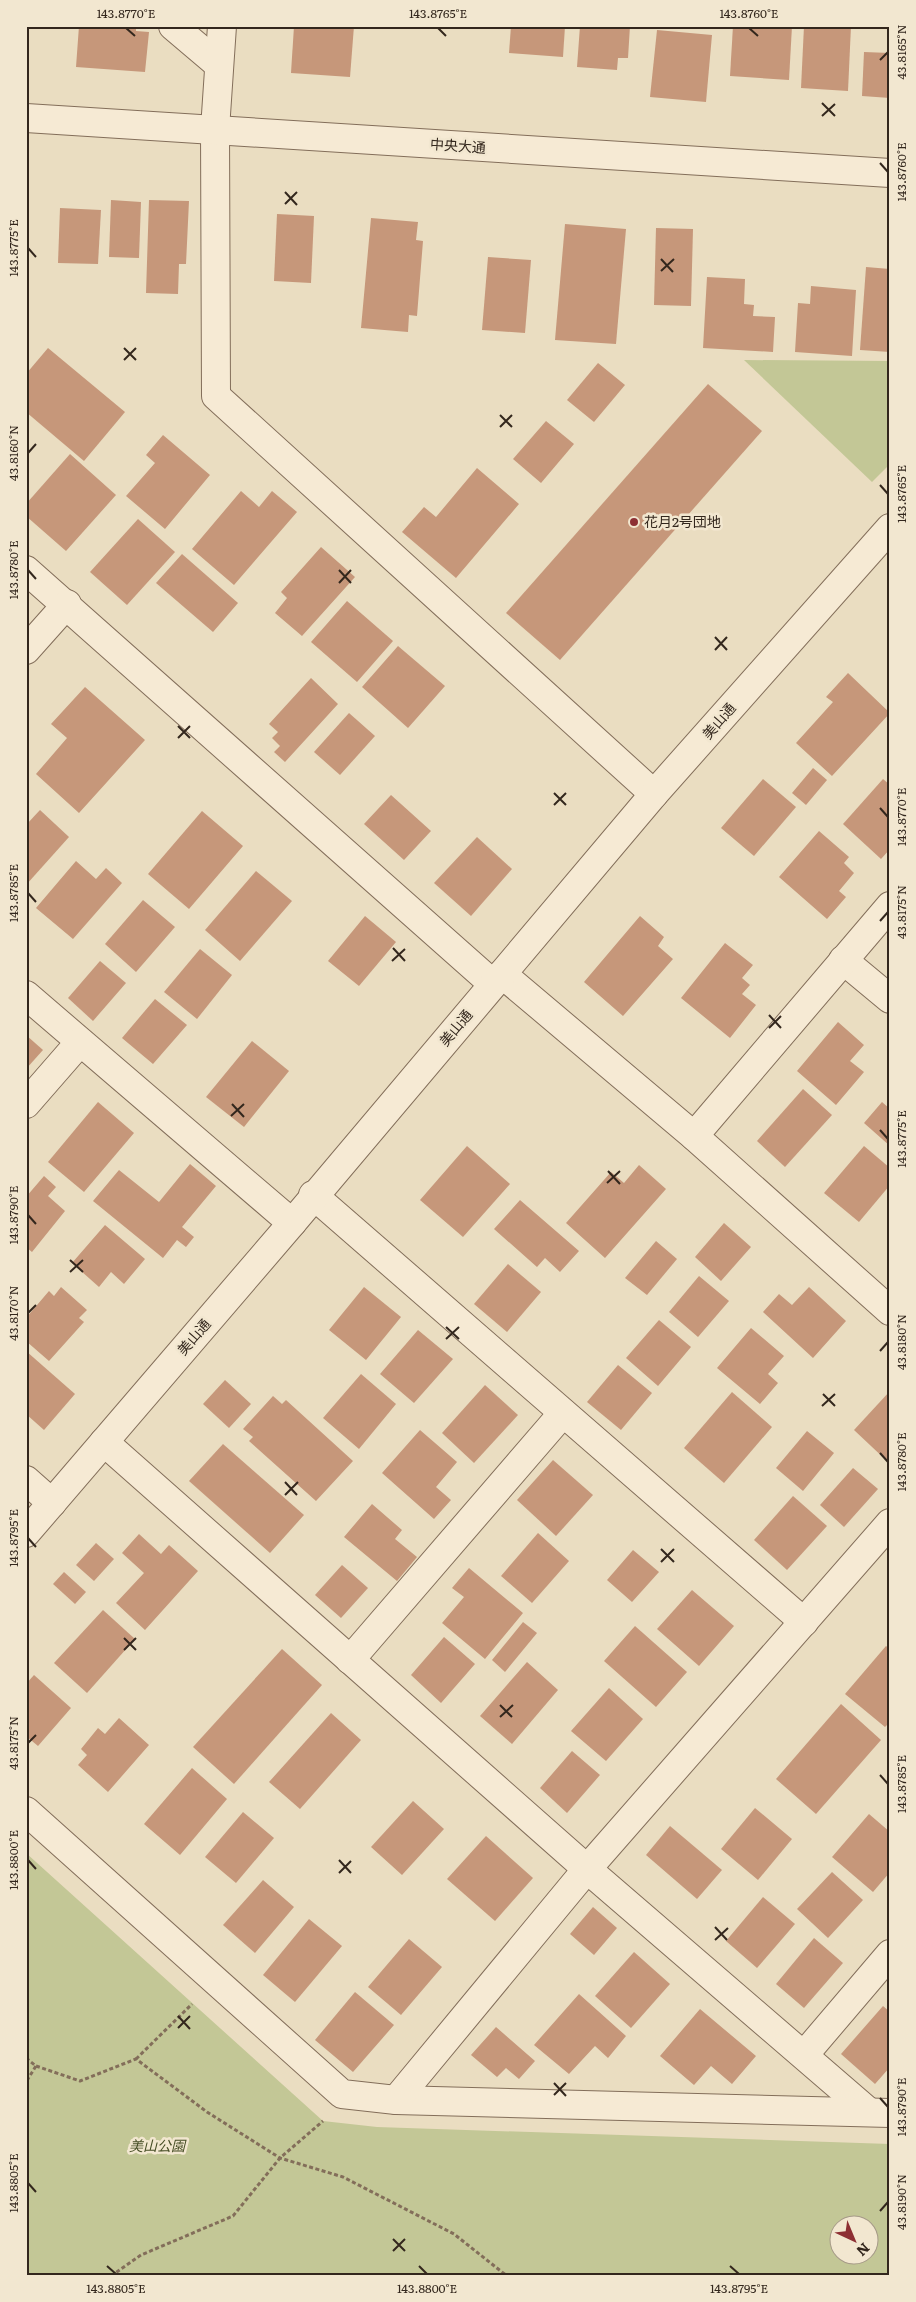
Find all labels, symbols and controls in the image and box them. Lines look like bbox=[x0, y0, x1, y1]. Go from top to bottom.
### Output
text: 143.8770°E bbox=[97, 4, 156, 22]
text: 143.8765°E bbox=[409, 4, 467, 22]
text: 143.8760°E bbox=[719, 4, 779, 22]
text: 43.8165°N bbox=[892, 24, 910, 80]
street label: 中央大通 bbox=[429, 133, 487, 157]
text: 143.8760°E bbox=[892, 142, 910, 202]
text: 143.8775°E bbox=[4, 219, 22, 277]
text: 43.8160°N bbox=[4, 425, 22, 481]
text: 143.8765°E bbox=[892, 465, 910, 523]
place label: 花月2号団地 bbox=[644, 511, 721, 531]
marker: 花月2号団地 bbox=[628, 516, 640, 528]
text: 143.8780°E bbox=[4, 540, 22, 600]
street label: 美山通 bbox=[697, 698, 740, 743]
text: 143.8770°E bbox=[892, 787, 910, 846]
text: 143.8785°E bbox=[4, 863, 22, 922]
text: 43.8175°N bbox=[892, 885, 910, 939]
street label: 美山通 bbox=[434, 1005, 476, 1050]
text: 143.8775°E bbox=[892, 1110, 910, 1168]
text: 143.8790°E bbox=[4, 1185, 22, 1244]
text: 43.8170°N bbox=[4, 1285, 22, 1341]
street label: 美山通 bbox=[172, 1314, 215, 1359]
text: 43.8180°N bbox=[892, 1314, 910, 1370]
text: 143.8780°E bbox=[892, 1432, 910, 1492]
text: 143.8795°E bbox=[4, 1509, 22, 1567]
text: 43.8175°N bbox=[4, 1716, 22, 1770]
text: 143.8785°E bbox=[892, 1754, 910, 1813]
text: 143.8800°E bbox=[4, 1830, 22, 1890]
text: 143.8790°E bbox=[892, 2077, 910, 2136]
park label: 美山公園 bbox=[129, 2135, 187, 2155]
text: 143.8805°E bbox=[4, 2153, 22, 2213]
text: 43.8190°N bbox=[892, 2174, 910, 2230]
north arrow bbox=[828, 2214, 878, 2264]
text: N bbox=[852, 2239, 875, 2262]
text: 143.8805°E bbox=[86, 2279, 146, 2297]
text: 143.8800°E bbox=[397, 2279, 457, 2297]
text: 143.8795°E bbox=[710, 2279, 768, 2297]

